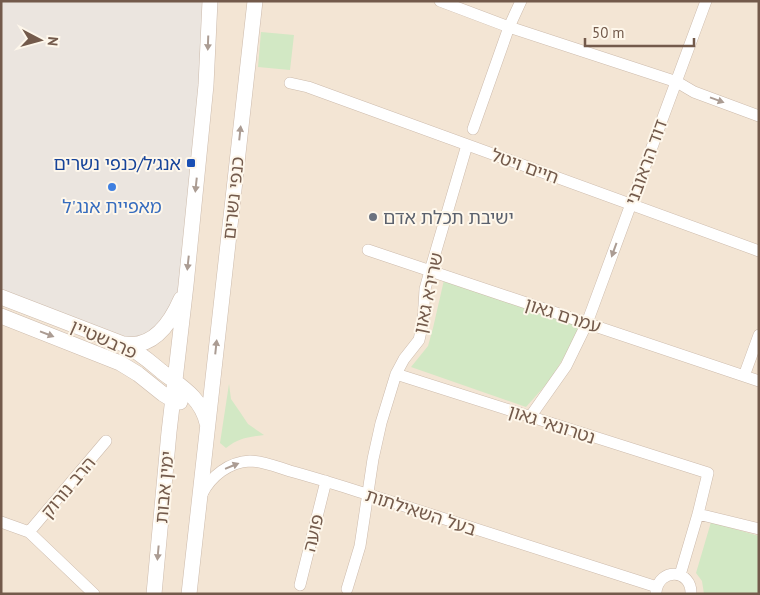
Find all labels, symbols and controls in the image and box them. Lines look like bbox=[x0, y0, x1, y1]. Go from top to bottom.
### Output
north arrow bbox=[15, 15, 65, 65]
scale bar bbox=[585, 15, 694, 47]
text: 50 m bbox=[592, 23, 625, 42]
one-way arrow bbox=[204, 35, 212, 51]
text: N bbox=[43, 36, 62, 47]
one-way arrow bbox=[710, 96, 725, 104]
street label: דוד הראובני bbox=[620, 116, 672, 208]
one-way arrow bbox=[236, 125, 244, 141]
street label: חיים ויטל bbox=[488, 143, 562, 189]
place label: אנג׳ל/כנפי נשרים bbox=[54, 152, 181, 175]
street label: כנפי נשרים bbox=[217, 155, 249, 241]
marker: אנג׳ל/כנפי נשרים bbox=[185, 157, 197, 169]
one-way arrow bbox=[192, 178, 200, 194]
marker: מאפיית אנג'ל bbox=[106, 181, 118, 193]
place label: מאפיית אנג'ל bbox=[62, 195, 162, 218]
place label: ישיבת תכלת אדם bbox=[383, 206, 514, 229]
marker: ישיבת תכלת אדם bbox=[367, 211, 379, 223]
one-way arrow bbox=[610, 243, 618, 258]
street label: שרירא גאון bbox=[408, 250, 448, 336]
one-way arrow bbox=[184, 255, 192, 271]
street label: עמרם גאון bbox=[522, 292, 604, 338]
street label: פרבשטיין bbox=[67, 314, 141, 364]
one-way arrow bbox=[40, 330, 55, 338]
one-way arrow bbox=[212, 338, 220, 354]
street label: נטרונאי גאון bbox=[506, 399, 598, 449]
street label: ימין אבות bbox=[149, 450, 179, 524]
street label: הרב נורוק bbox=[36, 452, 100, 522]
one-way arrow bbox=[224, 462, 239, 469]
street label: בעל השאילתות bbox=[363, 483, 479, 541]
street label: פועה bbox=[297, 512, 329, 554]
one-way arrow bbox=[153, 545, 161, 561]

